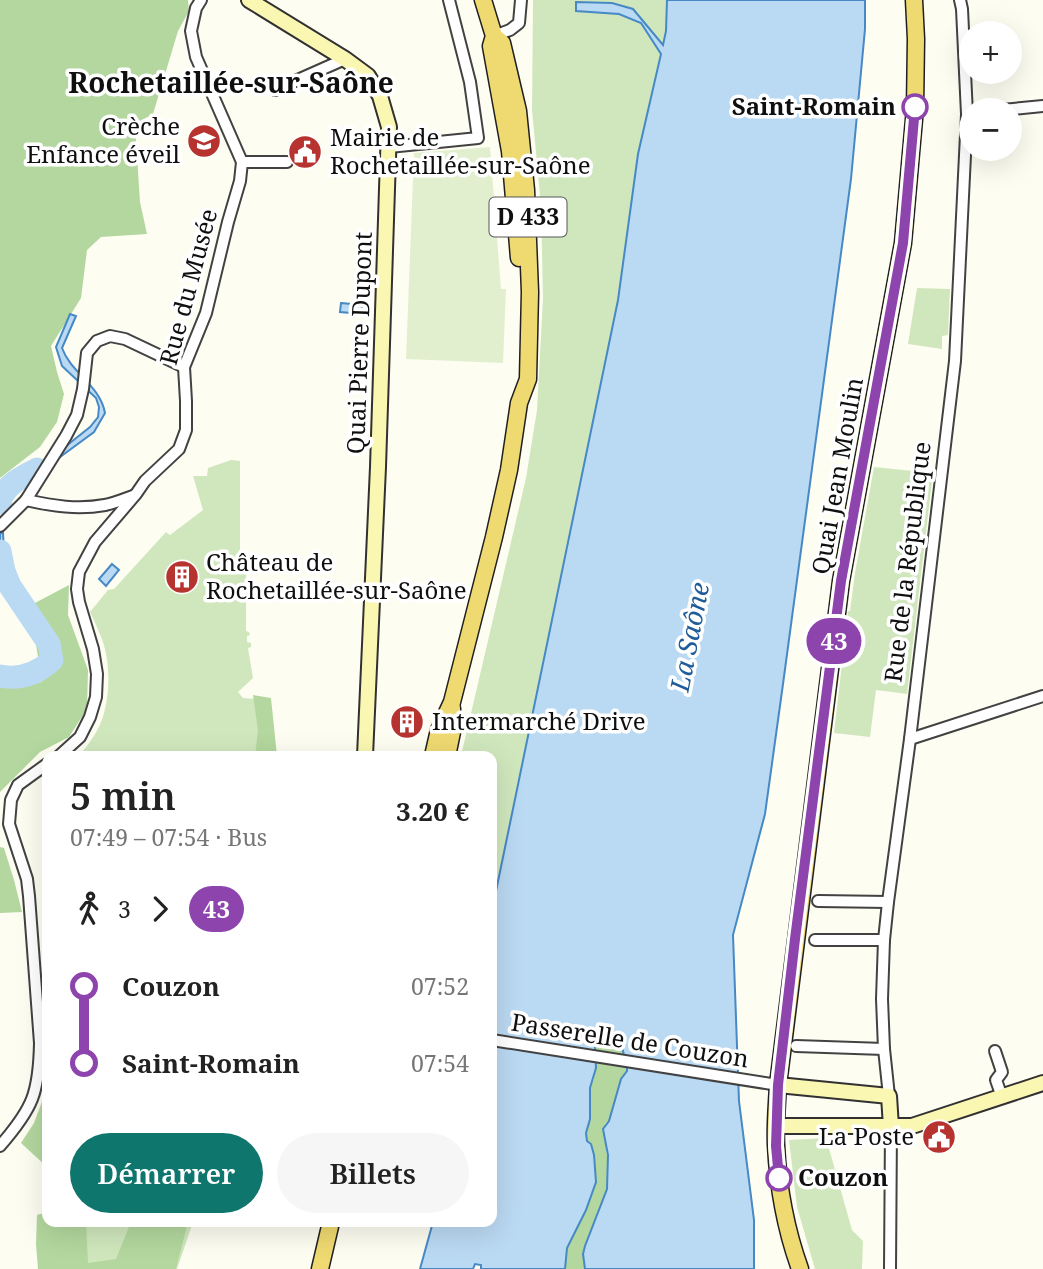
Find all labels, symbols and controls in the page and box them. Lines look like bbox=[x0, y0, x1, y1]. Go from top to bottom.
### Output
map controls bbox=[959, 21, 1022, 161]
button: + bbox=[959, 21, 1022, 84]
district label: Rochetaillée-sur-Saône bbox=[68, 63, 394, 101]
place label: Saint-Romain bbox=[732, 89, 896, 122]
marker: Saint-Romain bbox=[902, 94, 928, 120]
button: − bbox=[959, 98, 1022, 161]
place label: Crèche Enfance éveil bbox=[26, 109, 181, 170]
place label: Mairie de Rochetaillée-sur-Saône bbox=[330, 120, 591, 181]
school or university icon: Crèche Enfance éveil bbox=[185, 122, 223, 160]
public building icon: Mairie de Rochetaillée-sur-Saône bbox=[286, 133, 324, 171]
road number: D 433 bbox=[490, 198, 566, 236]
street label: Rue du Musée bbox=[151, 205, 224, 368]
street label: Quai Pierre Dupont bbox=[338, 231, 379, 455]
street label: Quai Jean Moulin bbox=[803, 375, 870, 577]
street label: Rue de la République bbox=[875, 440, 938, 684]
place label: Château de Rochetaillée-sur-Saône bbox=[206, 545, 467, 606]
building icon: Château de Rochetaillée-sur-Saône bbox=[163, 558, 201, 596]
water label: La Saône bbox=[661, 579, 717, 695]
line badge: 43 bbox=[802, 618, 866, 664]
text: 43 bbox=[820, 624, 848, 657]
building icon: Intermarché Drive bbox=[388, 703, 426, 741]
place label: Intermarché Drive bbox=[432, 704, 646, 737]
text: 5 min bbox=[70, 769, 176, 821]
text: 3.20 € bbox=[396, 793, 469, 829]
text: 07:49 – 07:54 · Bus bbox=[70, 821, 267, 853]
icon: walk bbox=[70, 890, 108, 928]
icon: forward bbox=[141, 890, 179, 928]
text: 43 bbox=[203, 892, 230, 925]
text: 3 bbox=[118, 893, 131, 925]
text: Couzon bbox=[122, 968, 220, 1004]
text: 07:52 bbox=[411, 970, 469, 1002]
street label: Passerelle de Couzon bbox=[509, 1004, 751, 1075]
text: Saint-Romain bbox=[122, 1045, 300, 1081]
text: 07:54 bbox=[411, 1047, 469, 1079]
public building icon: La Poste bbox=[920, 1118, 958, 1156]
place label: La Poste bbox=[819, 1119, 914, 1152]
button: Démarrer bbox=[70, 1133, 263, 1213]
button: Billets bbox=[277, 1133, 469, 1213]
place label: Couzon bbox=[798, 1160, 888, 1193]
marker: Couzon bbox=[766, 1165, 792, 1191]

